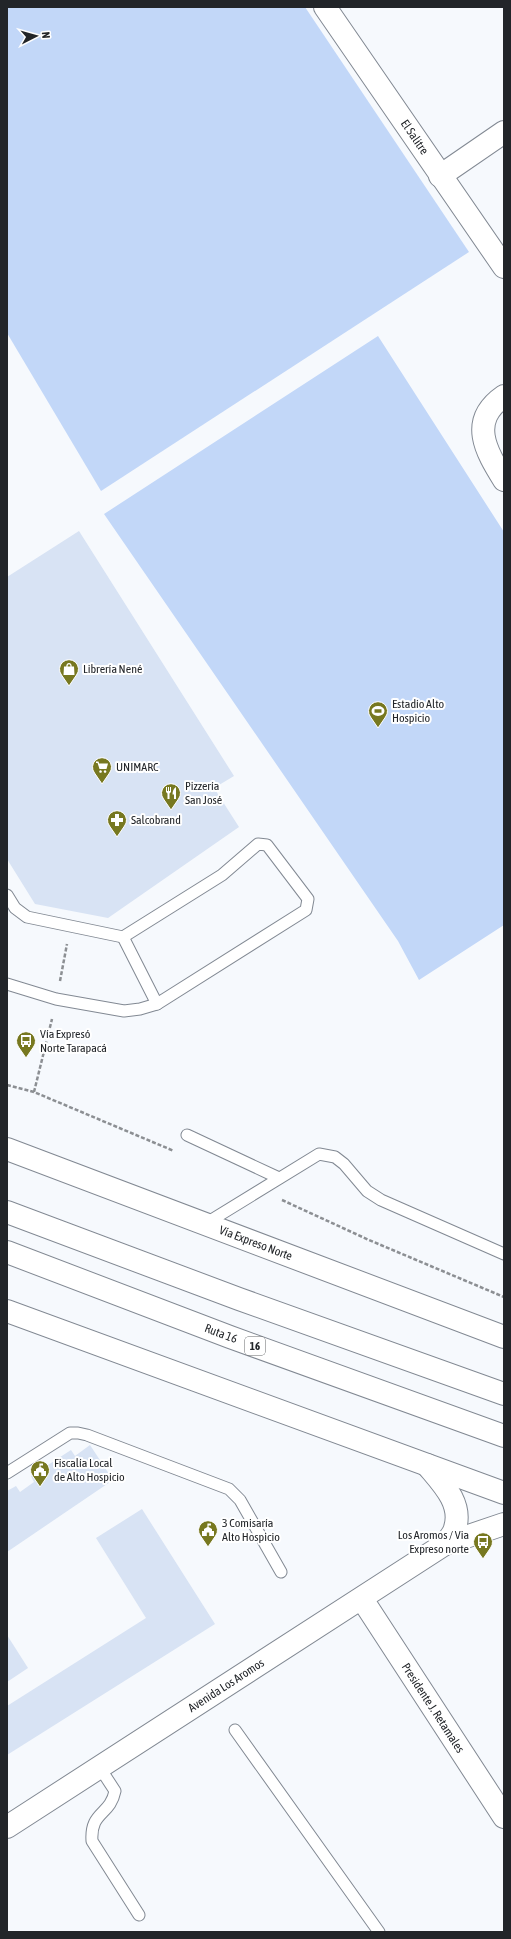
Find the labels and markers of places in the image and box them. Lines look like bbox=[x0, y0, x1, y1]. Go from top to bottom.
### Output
shop icon: Librería Nené bbox=[58, 658, 80, 686]
place label: Librería Nené bbox=[83, 662, 142, 676]
place label: Estadio Alto Hospicio bbox=[392, 697, 445, 725]
sports icon: Estadio Alto Hospicio bbox=[367, 700, 389, 728]
supermarket icon: UNIMARC bbox=[91, 756, 113, 784]
place label: UNIMARC bbox=[116, 760, 159, 774]
place label: Pizzería San José bbox=[185, 779, 222, 807]
restaurant icon: Pizzería San José bbox=[160, 782, 182, 810]
pharmacy icon: Salcobrand bbox=[106, 809, 128, 837]
place label: Salcobrand bbox=[131, 813, 181, 827]
place label: Vía Expresó Norte Tarapacá bbox=[40, 1027, 107, 1055]
bus stop icon: Vía Expresó Norte Tarapacá bbox=[15, 1030, 37, 1058]
place label: Fiscalía Local de Alto Hospicio bbox=[54, 1456, 125, 1484]
public building icon: Fiscalía Local de Alto Hospicio bbox=[29, 1459, 51, 1487]
place label: 3 Comisaría Alto Hospicio bbox=[222, 1516, 280, 1544]
public building icon: 3 Comisaría Alto Hospicio bbox=[197, 1519, 219, 1547]
place label: Los Aromos / Via Expreso norte bbox=[398, 1528, 469, 1556]
bus stop icon: Los Aromos / Via Expreso norte bbox=[472, 1531, 494, 1559]

